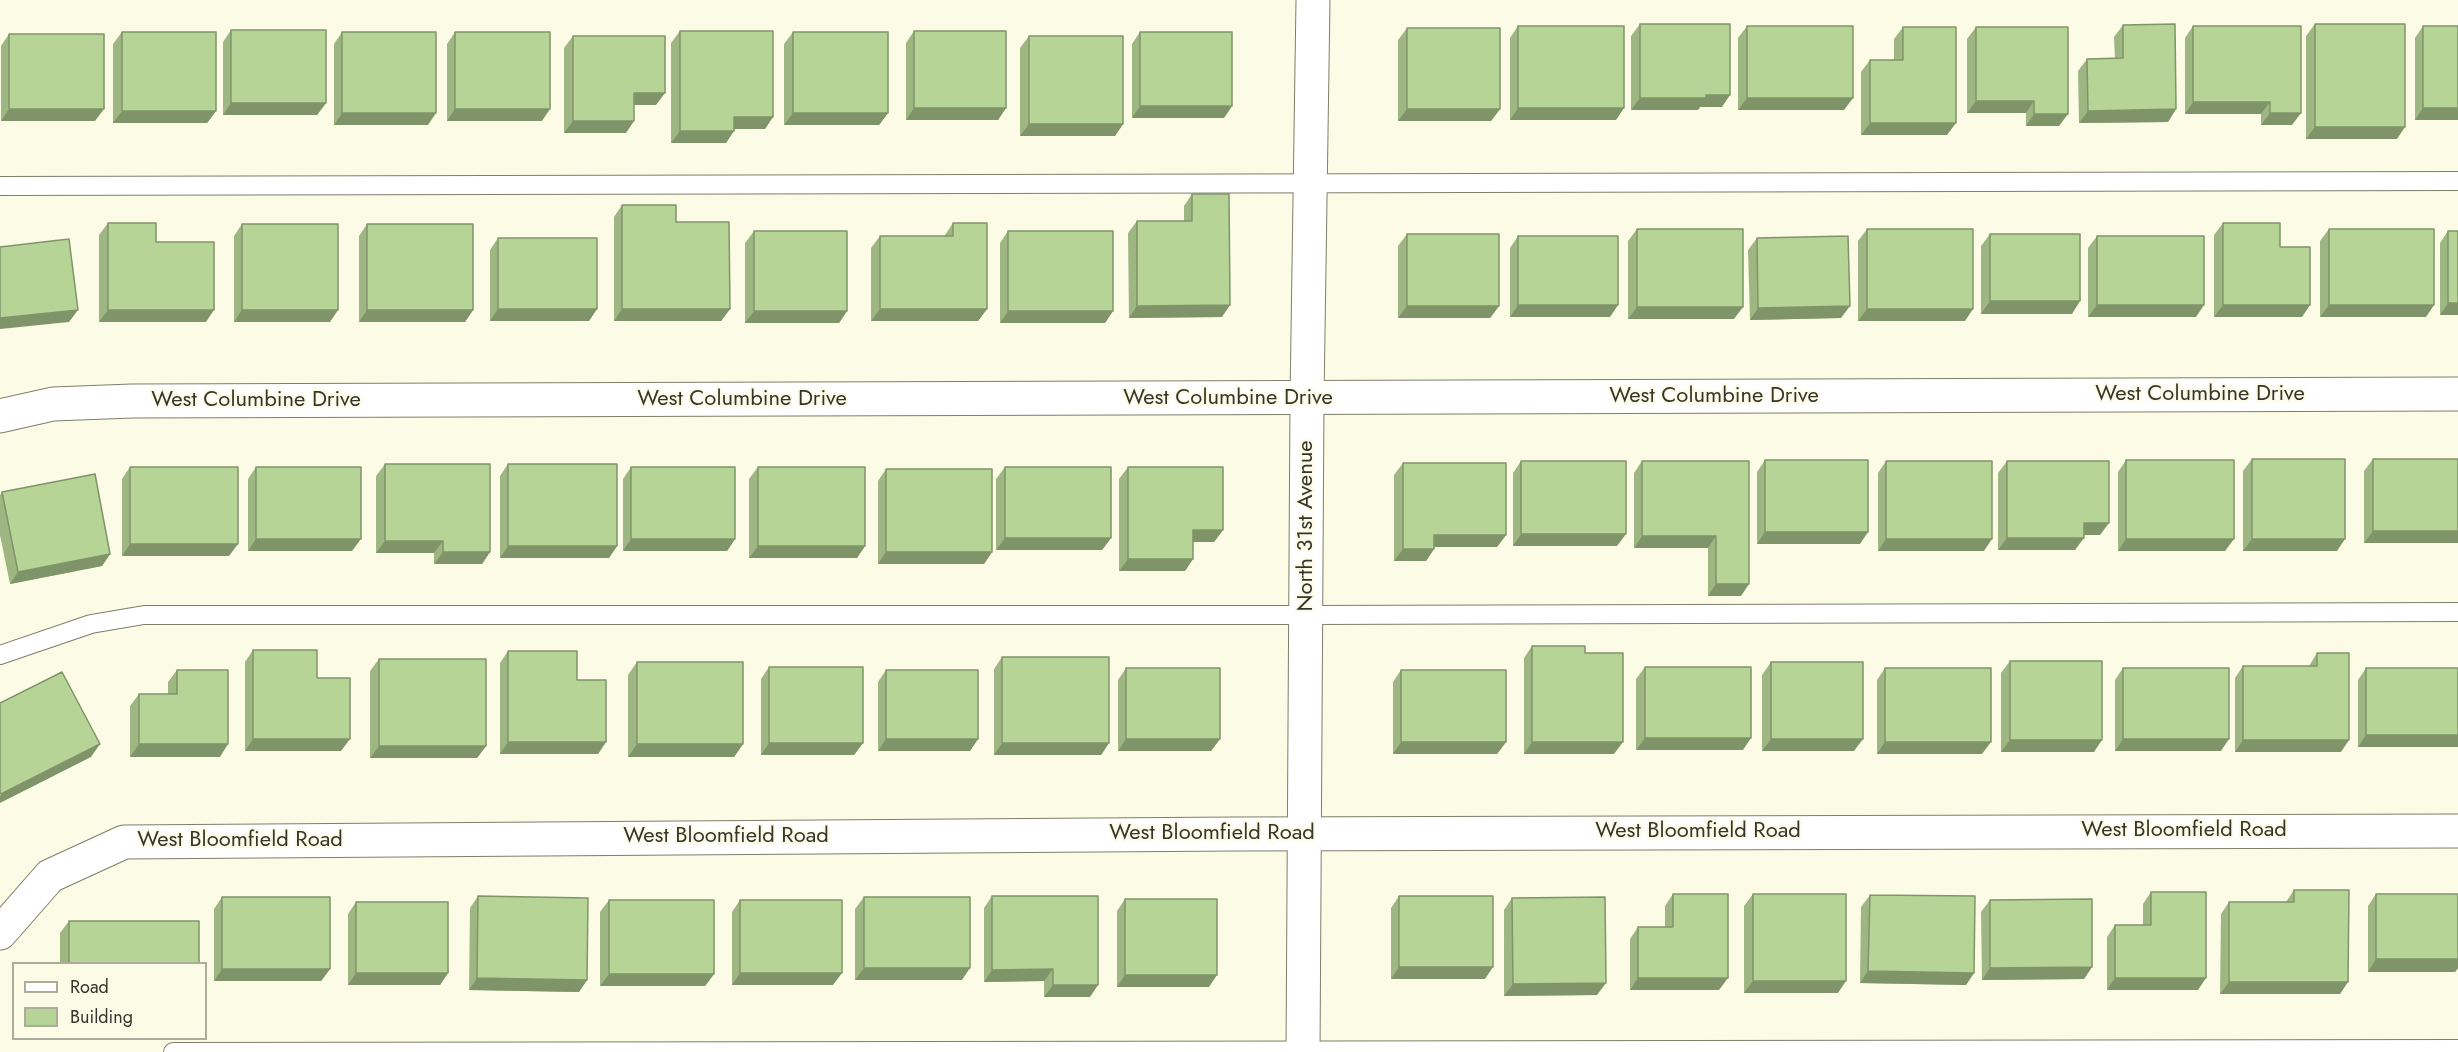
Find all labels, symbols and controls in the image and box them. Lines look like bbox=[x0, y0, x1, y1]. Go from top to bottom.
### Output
street label: West Columbine Drive bbox=[2095, 382, 2305, 408]
street label: West Columbine Drive bbox=[1609, 384, 1819, 410]
street label: West Columbine Drive bbox=[1123, 386, 1333, 412]
street label: West Columbine Drive bbox=[637, 387, 847, 413]
street label: West Columbine Drive bbox=[151, 388, 361, 414]
street label: North 31st Avenue bbox=[1294, 440, 1320, 612]
street label: West Bloomfield Road bbox=[2081, 818, 2287, 844]
street label: West Bloomfield Road bbox=[1595, 819, 1801, 845]
street label: West Bloomfield Road bbox=[1109, 821, 1315, 847]
street label: West Bloomfield Road bbox=[623, 824, 829, 850]
street label: West Bloomfield Road bbox=[137, 828, 343, 854]
legend bbox=[12, 962, 207, 1040]
text: Road bbox=[70, 974, 109, 1000]
text: Building bbox=[70, 1004, 133, 1030]

